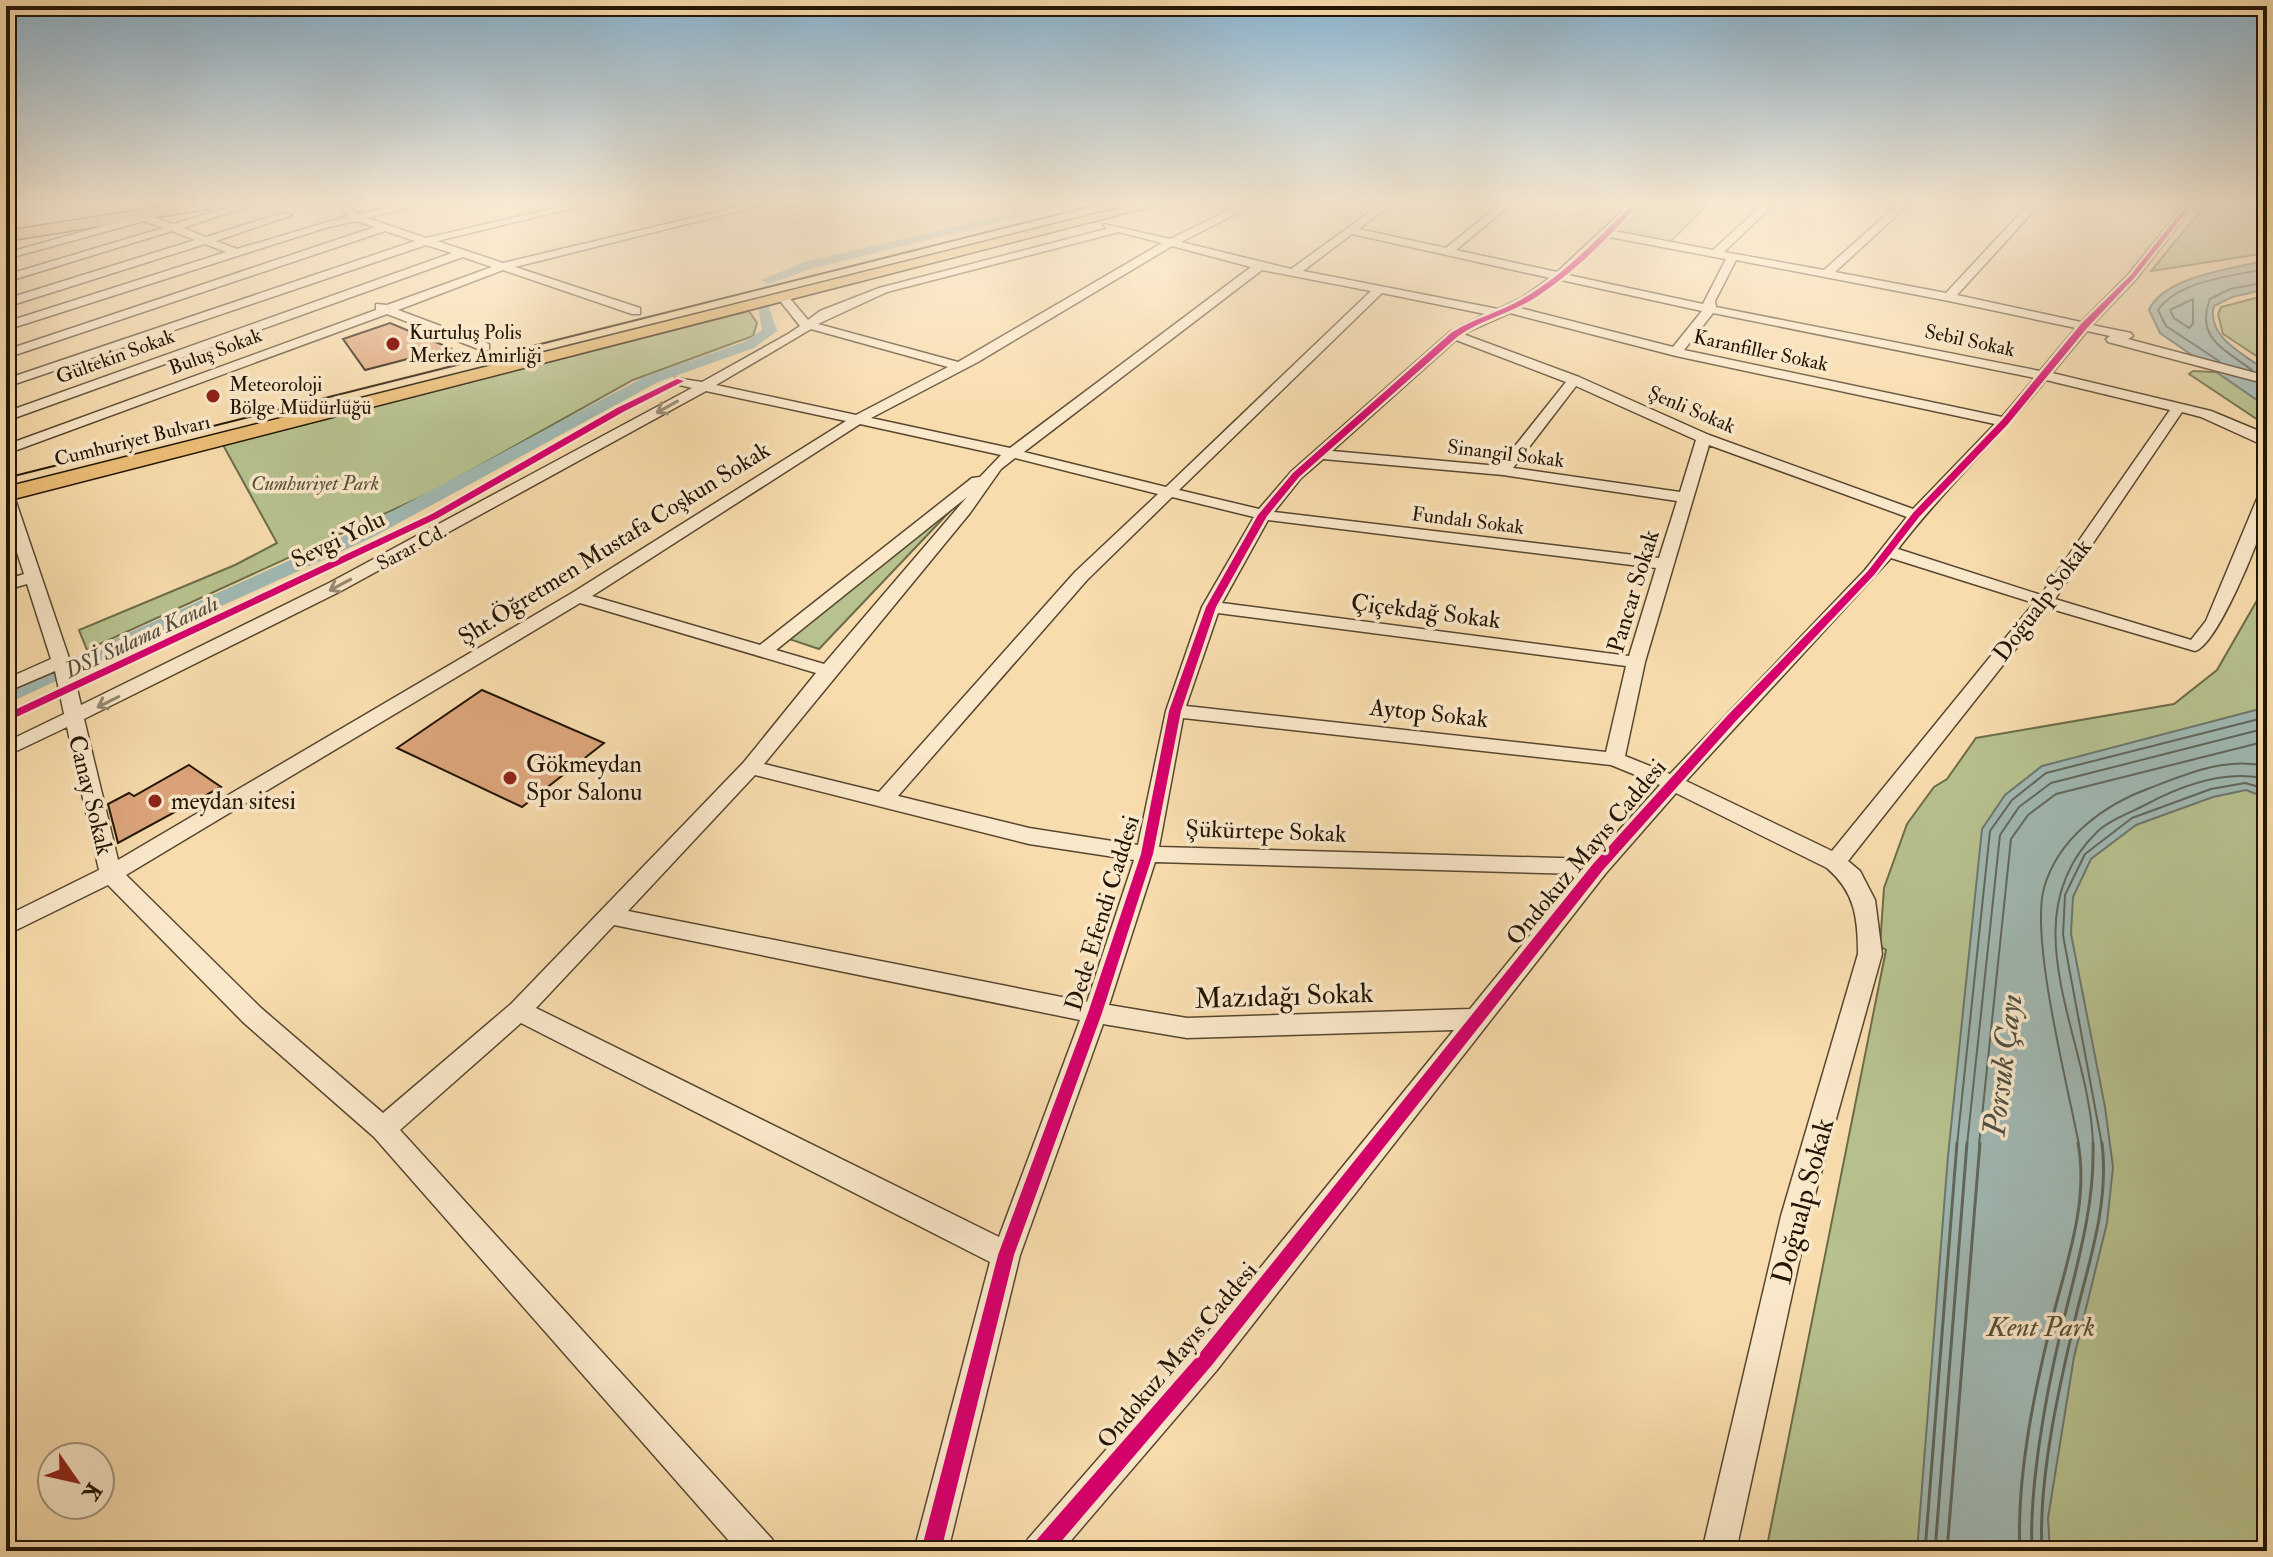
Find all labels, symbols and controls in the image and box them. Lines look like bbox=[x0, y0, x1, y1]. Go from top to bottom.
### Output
street label: Sebil Sokak bbox=[1922, 319, 2018, 362]
place label: Kurtuluş Polis Merkez Amirliği bbox=[409, 320, 542, 368]
street label: Buluş Sokak bbox=[165, 322, 266, 381]
street label: Gültekin Sokak bbox=[52, 323, 178, 389]
street label: Karanfiller Sokak bbox=[1691, 324, 1831, 377]
marker: Kurtuluş Polis Merkez Amirliği bbox=[384, 335, 402, 353]
place label: Meteoroloji Bölge Müdürlüğü bbox=[229, 372, 372, 420]
street label: Şenli Sokak bbox=[1644, 380, 1740, 439]
marker: Meteoroloji Bölge Müdürlüğü bbox=[204, 387, 222, 405]
one-way arrow bbox=[655, 400, 679, 415]
street label: Cumhuriyet Bulvarı bbox=[52, 409, 213, 472]
street label: Şht.Öğretmen Mustafa Coşkun Sokak bbox=[453, 434, 776, 653]
street label: Sinangil Sokak bbox=[1446, 434, 1566, 473]
park label: Cumhuriyet Park bbox=[251, 471, 379, 496]
street label: Fundalı Sokak bbox=[1410, 501, 1526, 540]
street label: Sevgi Yolu bbox=[286, 503, 390, 575]
street label: Sarar Cd. bbox=[372, 519, 450, 576]
street label: Pancar Sokak bbox=[1600, 526, 1667, 656]
street label: Doğualp Sokak bbox=[1986, 532, 2099, 668]
one-way arrow bbox=[328, 577, 352, 593]
street label: Çiçekdağ Sokak bbox=[1349, 587, 1503, 636]
water label: DSİ Sulama Kanalı bbox=[59, 589, 223, 685]
street label: Aytop Sokak bbox=[1367, 692, 1490, 735]
one-way arrow bbox=[96, 695, 120, 710]
street label: Canay Sokak bbox=[61, 732, 120, 859]
place label: Gökmeydan Spor Salonu bbox=[526, 749, 642, 808]
street label: Ondokuz Mayıs Caddesi bbox=[1499, 753, 1673, 952]
marker: Gökmeydan Spor Salonu bbox=[501, 769, 519, 787]
place label: meydan sitesi bbox=[171, 786, 296, 817]
marker: meydan sitesi bbox=[146, 792, 164, 810]
street label: Dede Efendi Caddesi bbox=[1058, 812, 1147, 1015]
street label: Şükürtepe Sokak bbox=[1185, 813, 1347, 850]
street label: Mazıdağı Sokak bbox=[1194, 976, 1375, 1017]
water label: Porsuk Çayı bbox=[1974, 992, 2032, 1140]
street label: Doğualp Sokak bbox=[1765, 1114, 1843, 1288]
street label: Ondokuz Mayıs Caddesi bbox=[1090, 1256, 1264, 1455]
park label: Kent Park bbox=[1985, 1310, 2095, 1345]
north arrow bbox=[36, 1441, 116, 1521]
text: K bbox=[75, 1477, 108, 1506]

